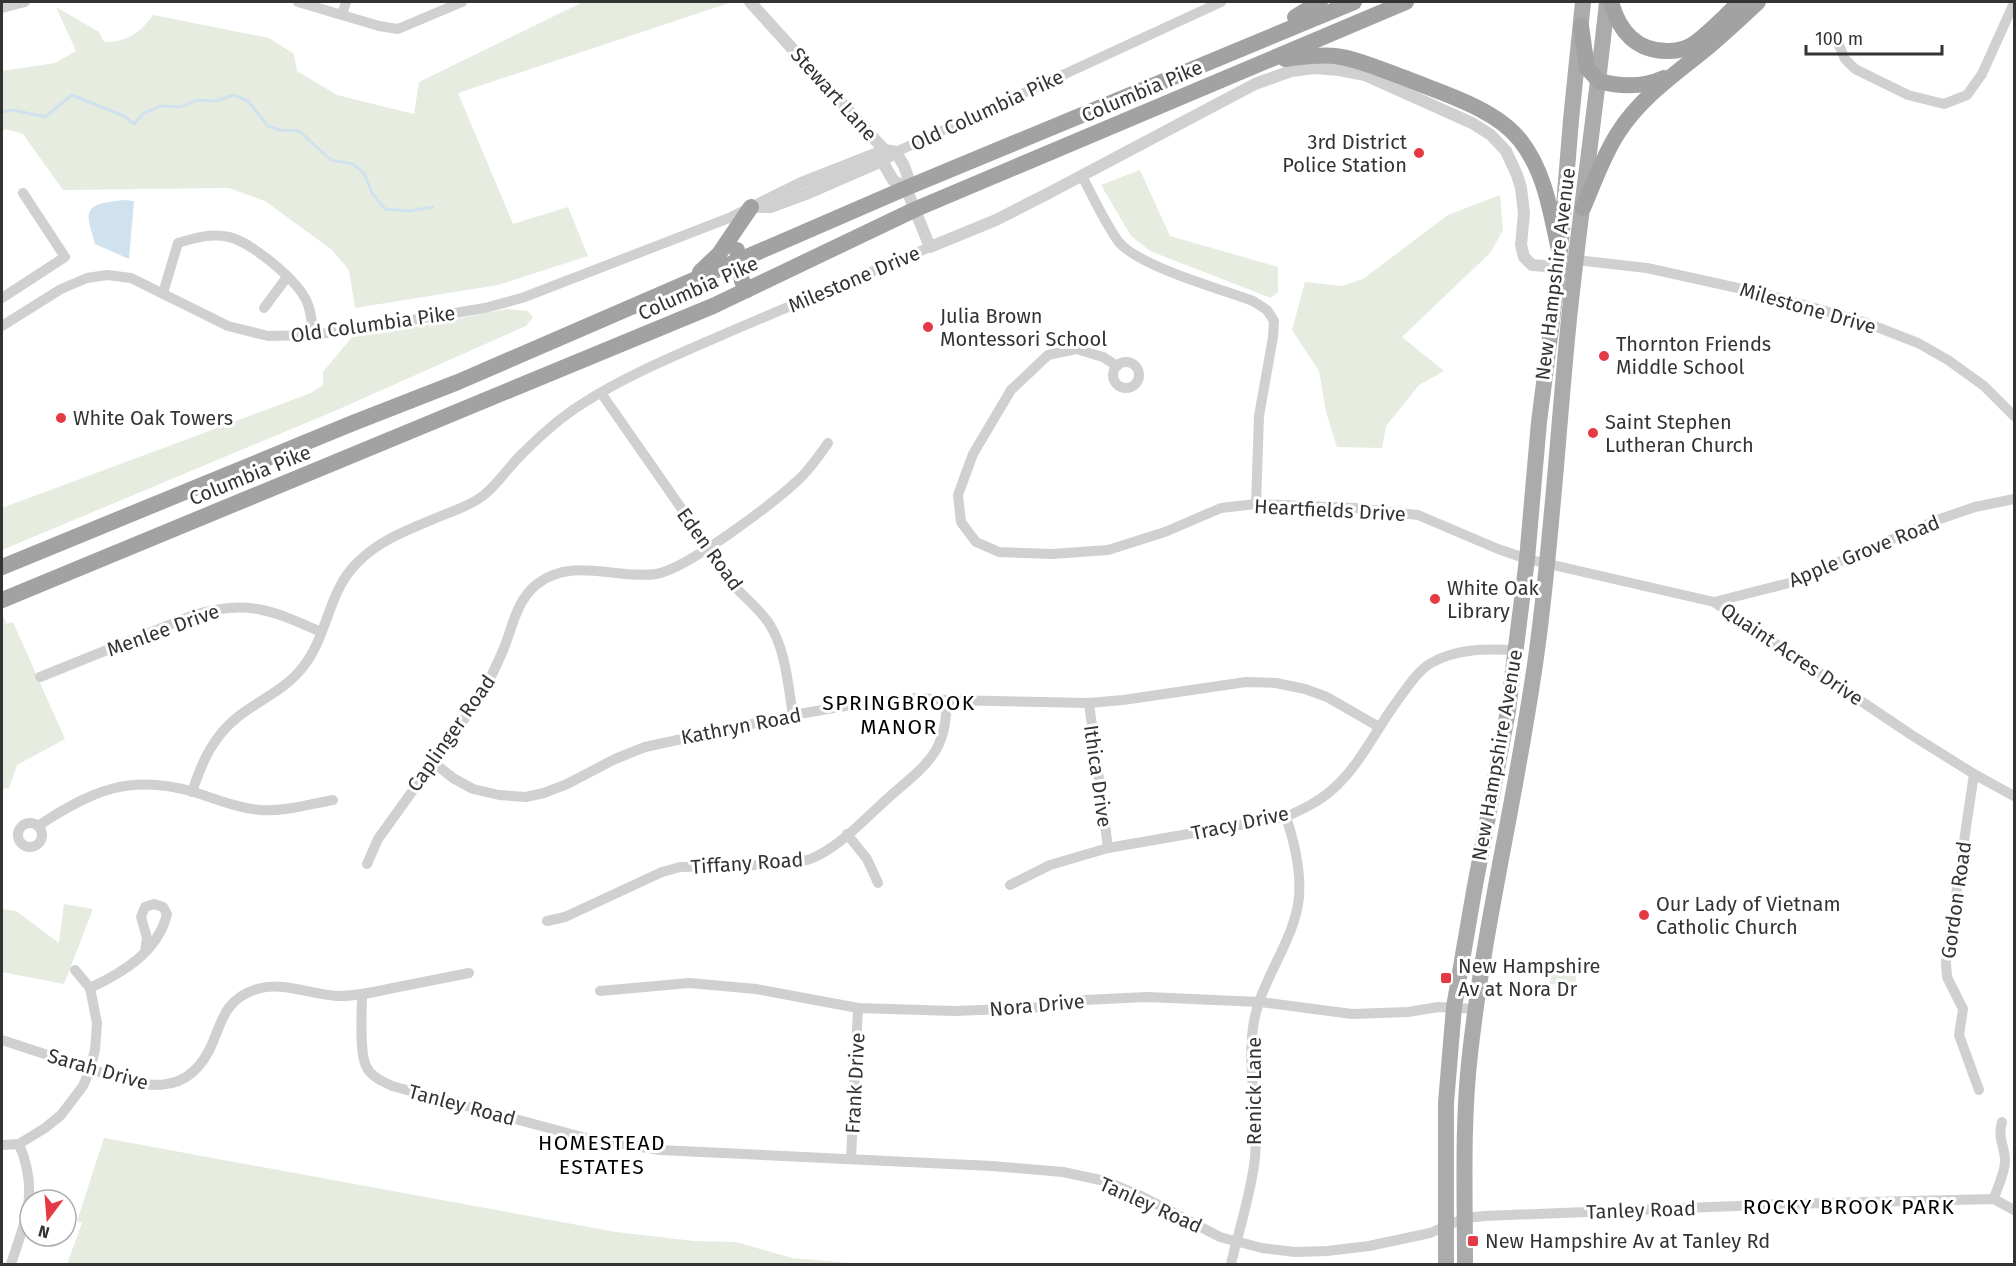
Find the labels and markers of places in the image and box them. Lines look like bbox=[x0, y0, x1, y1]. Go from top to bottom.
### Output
place label: 3rd District Police Station bbox=[1282, 130, 1408, 177]
marker: 3rd District Police Station bbox=[1412, 146, 1426, 160]
place label: Julia Brown Montessori School bbox=[940, 304, 1107, 351]
marker: Julia Brown Montessori School bbox=[921, 320, 935, 334]
place label: Thornton Friends Middle School bbox=[1616, 332, 1771, 379]
marker: Thornton Friends Middle School bbox=[1597, 349, 1611, 363]
place label: White Oak Towers bbox=[73, 406, 233, 430]
place label: Saint Stephen Lutheran Church bbox=[1605, 410, 1754, 457]
marker: White Oak Towers bbox=[54, 411, 68, 425]
marker: Saint Stephen Lutheran Church bbox=[1586, 426, 1600, 440]
place label: White Oak Library bbox=[1447, 576, 1540, 623]
marker: White Oak Library bbox=[1428, 592, 1442, 606]
place label: Our Lady of Vietnam Catholic Church bbox=[1656, 892, 1841, 939]
marker: Our Lady of Vietnam Catholic Church bbox=[1637, 908, 1651, 922]
place label: New Hampshire Av at Nora Dr bbox=[1458, 954, 1600, 1001]
marker: New Hampshire Av at Nora Dr bbox=[1439, 971, 1453, 985]
place label: New Hampshire Av at Tanley Rd bbox=[1485, 1229, 1770, 1253]
marker: New Hampshire Av at Tanley Rd bbox=[1466, 1234, 1480, 1248]

